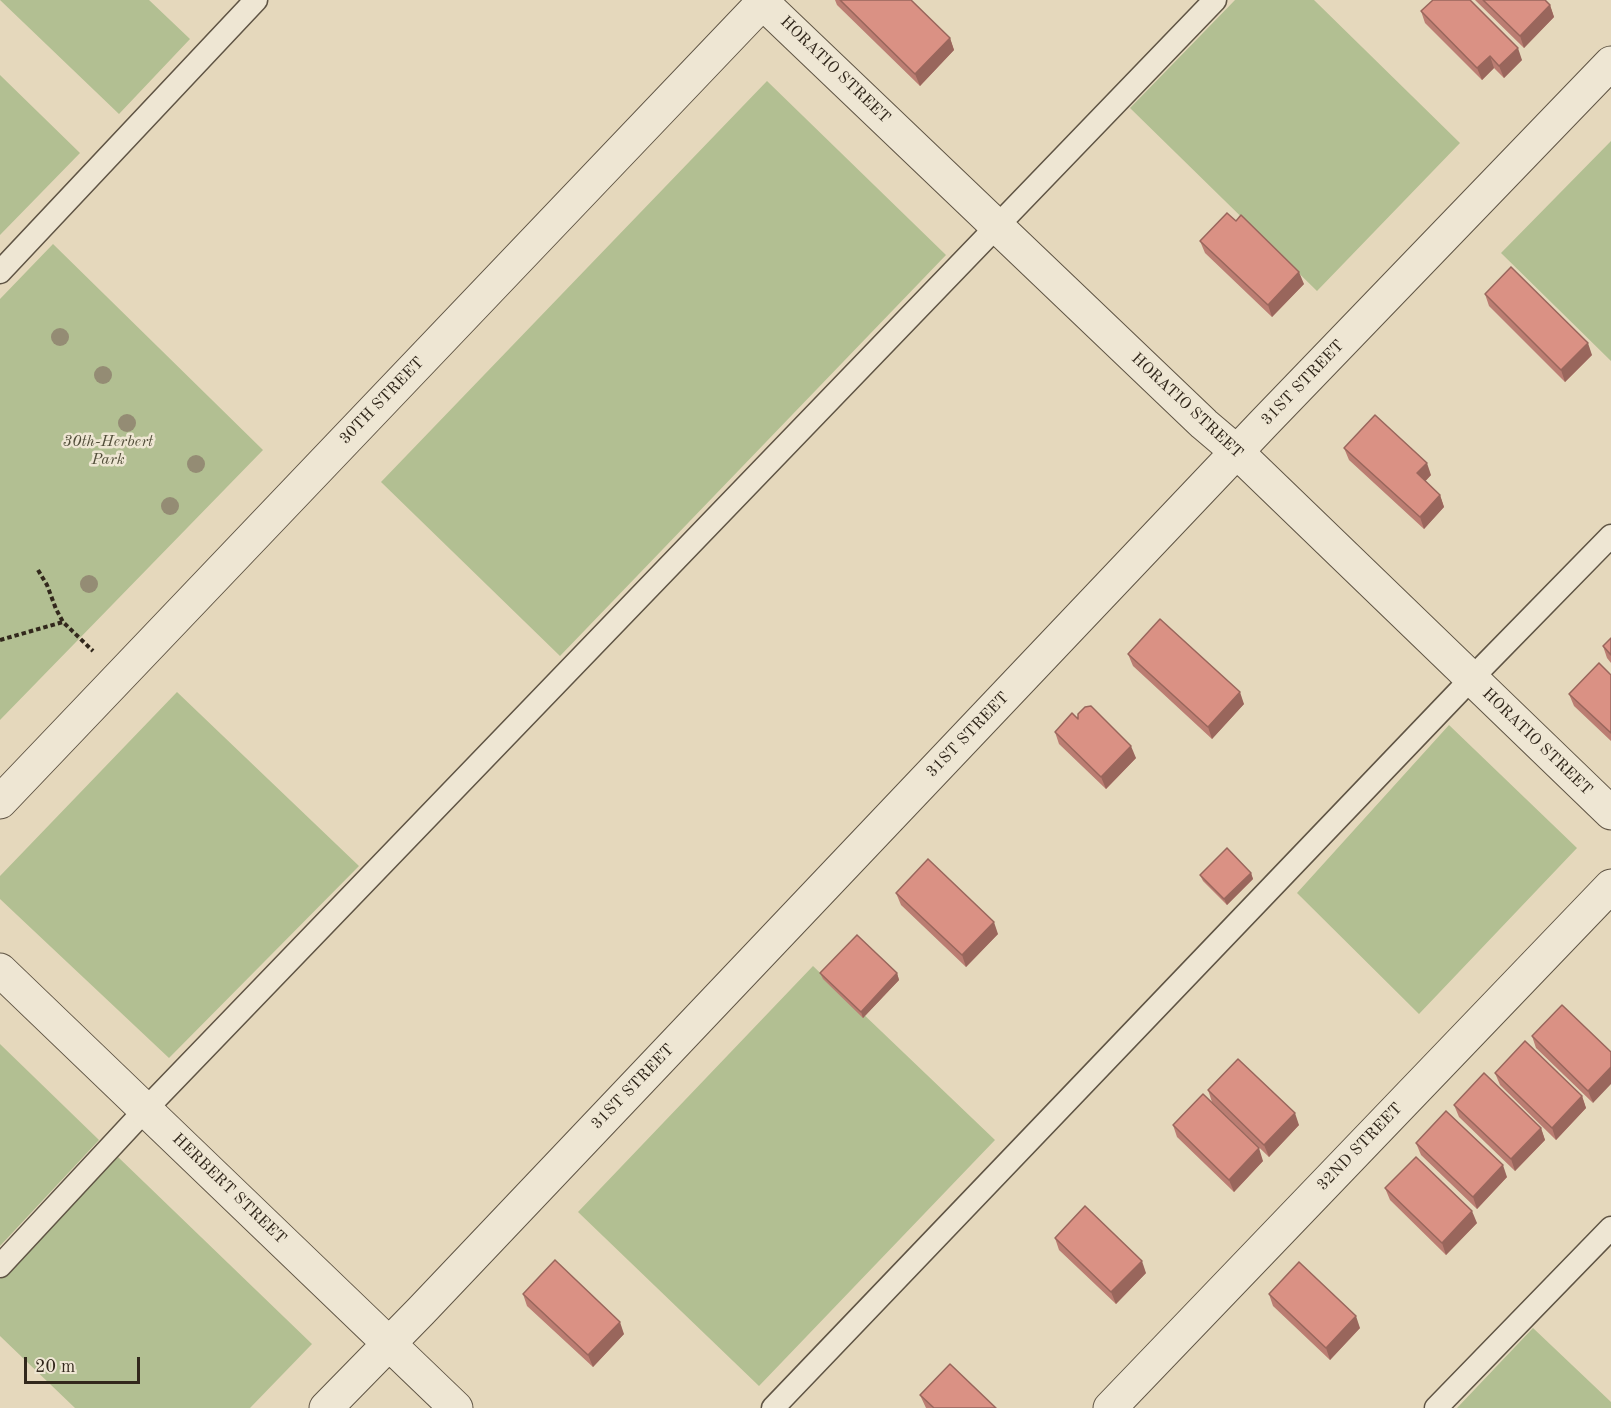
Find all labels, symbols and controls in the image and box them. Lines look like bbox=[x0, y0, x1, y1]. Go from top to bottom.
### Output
street label: HORATIO STREET bbox=[776, 12, 894, 128]
street label: 31ST STREET bbox=[1258, 337, 1348, 429]
street label: HORATIO STREET bbox=[1127, 349, 1247, 463]
street label: 30TH STREET bbox=[336, 354, 428, 448]
park label: 30th-Herbert Park bbox=[63, 432, 153, 470]
street label: HORATIO STREET bbox=[1478, 684, 1596, 800]
street label: 31ST STREET bbox=[923, 689, 1013, 781]
street label: 31ST STREET bbox=[588, 1041, 678, 1133]
street label: 32ND STREET bbox=[1313, 1099, 1407, 1195]
street label: HERBERT STREET bbox=[168, 1130, 290, 1248]
scale bar bbox=[27, 1345, 142, 1383]
text: 20 m bbox=[35, 1358, 75, 1376]

